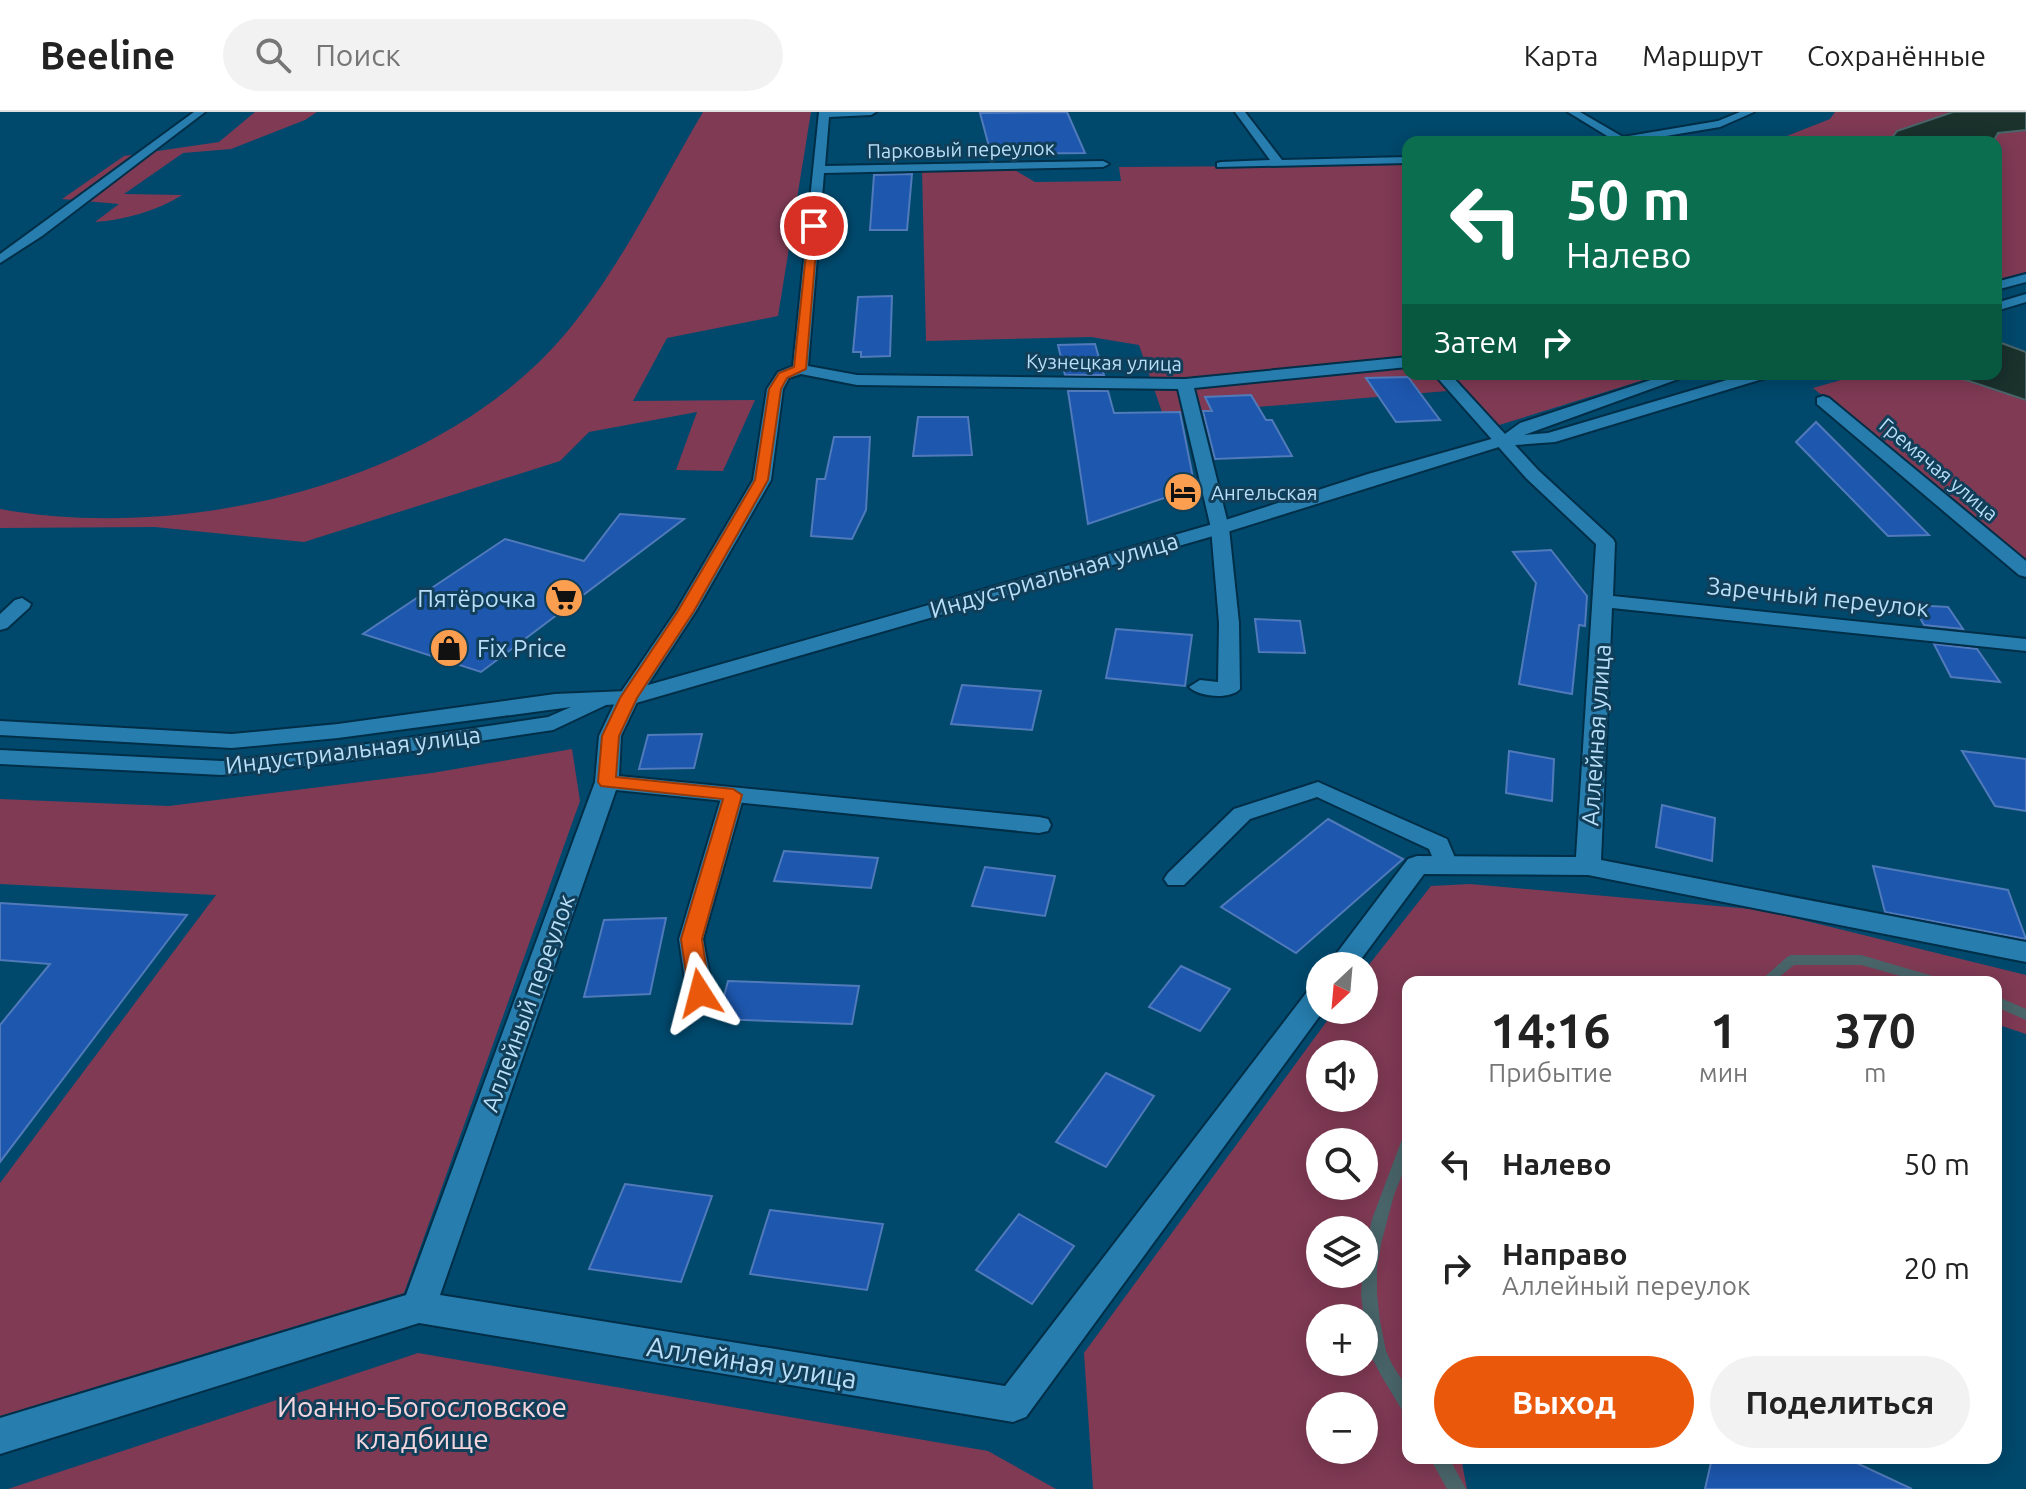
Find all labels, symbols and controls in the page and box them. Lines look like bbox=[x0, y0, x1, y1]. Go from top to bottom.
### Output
search box bbox=[223, 19, 783, 91]
icon: search bbox=[251, 33, 295, 77]
text: Beeline bbox=[40, 34, 175, 76]
text: Поиск bbox=[315, 38, 401, 72]
text: Карта bbox=[1524, 40, 1598, 71]
text: Маршрут bbox=[1642, 40, 1763, 71]
text: Сохранённые bbox=[1807, 40, 1986, 71]
street label: Парковый переулок bbox=[867, 136, 1055, 162]
icon: left bbox=[1434, 168, 1538, 272]
text: 50 m bbox=[1566, 168, 1691, 231]
pin bbox=[780, 192, 848, 260]
icon: arrive bbox=[792, 204, 836, 248]
text: Налево bbox=[1566, 234, 1691, 275]
icon: right bbox=[1534, 320, 1578, 364]
text: Затем bbox=[1434, 325, 1518, 359]
street label: Кузнецкая улица bbox=[1026, 349, 1182, 375]
street label: Гремячая улица bbox=[1875, 413, 2003, 525]
hotel icon: Ангельская bbox=[1162, 471, 1204, 513]
place label: Ангельская bbox=[1211, 481, 1317, 504]
street label: Индустриальная улица bbox=[927, 527, 1181, 623]
street label: Заречный переулок bbox=[1706, 572, 1930, 622]
supermarket icon: Пятёрочка bbox=[543, 577, 585, 619]
place label: Пятёрочка bbox=[417, 585, 536, 612]
shop icon: Fix Price bbox=[428, 627, 470, 669]
place label: Fix Price bbox=[477, 635, 567, 662]
street label: Аллейная улица bbox=[1576, 643, 1616, 827]
street label: Индустриальная улица bbox=[224, 721, 482, 779]
street label: Аллейный переулок bbox=[476, 891, 580, 1115]
position arrow bbox=[658, 951, 742, 1035]
north arrow bbox=[1306, 952, 1378, 1024]
map controls bbox=[1306, 952, 1378, 1464]
text: 14:16 bbox=[1490, 1003, 1610, 1057]
text: 1 bbox=[1710, 1003, 1737, 1057]
text: 370 bbox=[1835, 1003, 1916, 1057]
button: sound bbox=[1306, 1040, 1378, 1112]
text: Прибытие bbox=[1488, 1058, 1613, 1087]
text: мин bbox=[1699, 1058, 1748, 1087]
text: m bbox=[1864, 1058, 1886, 1087]
button: search bbox=[1306, 1128, 1378, 1200]
icon: left bbox=[1434, 1142, 1478, 1186]
text: Налево bbox=[1502, 1147, 1612, 1181]
text: 50 m bbox=[1903, 1147, 1970, 1181]
button: layers bbox=[1306, 1216, 1378, 1288]
text: Направо bbox=[1502, 1237, 1628, 1271]
icon: right bbox=[1434, 1246, 1478, 1290]
text: 20 m bbox=[1903, 1251, 1970, 1285]
text: Аллейный переулок bbox=[1502, 1271, 1750, 1300]
button: + bbox=[1306, 1304, 1378, 1376]
street label: Аллейная улица bbox=[645, 1330, 859, 1394]
button: Выход bbox=[1434, 1356, 1694, 1448]
button: Поделиться bbox=[1710, 1356, 1970, 1448]
park label: Иоанно-Богословское кладбище bbox=[277, 1391, 567, 1454]
button: − bbox=[1306, 1392, 1378, 1464]

